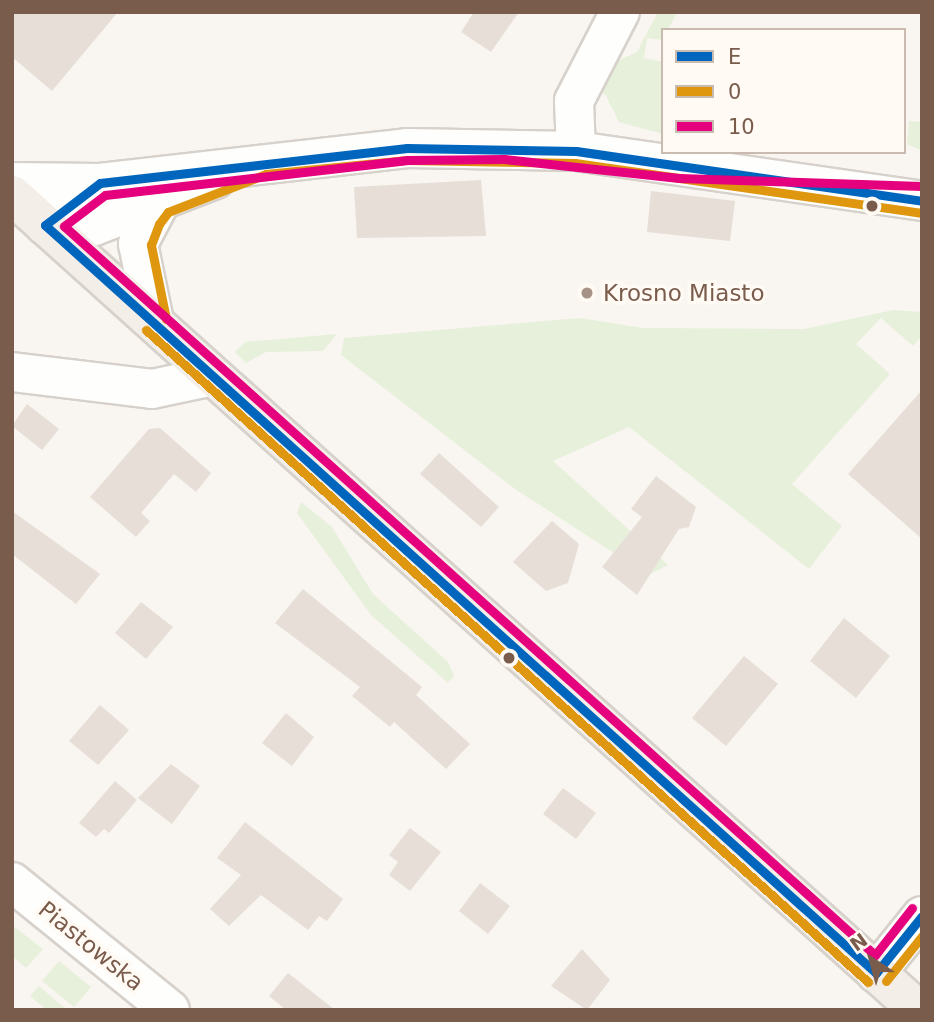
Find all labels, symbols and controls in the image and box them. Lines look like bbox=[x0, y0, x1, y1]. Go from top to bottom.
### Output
legend bbox=[661, 28, 906, 154]
text: E bbox=[728, 45, 741, 69]
text: 0 bbox=[728, 80, 741, 104]
text: 10 bbox=[728, 115, 755, 139]
unlabelled marker bbox=[865, 199, 879, 213]
place label: Krosno Miasto bbox=[603, 279, 764, 307]
marker: Krosno Miasto bbox=[577, 283, 597, 303]
unlabelled marker bbox=[502, 651, 516, 665]
street label: Piastowska bbox=[33, 895, 149, 997]
north arrow bbox=[836, 924, 906, 994]
text: N bbox=[846, 928, 872, 956]

